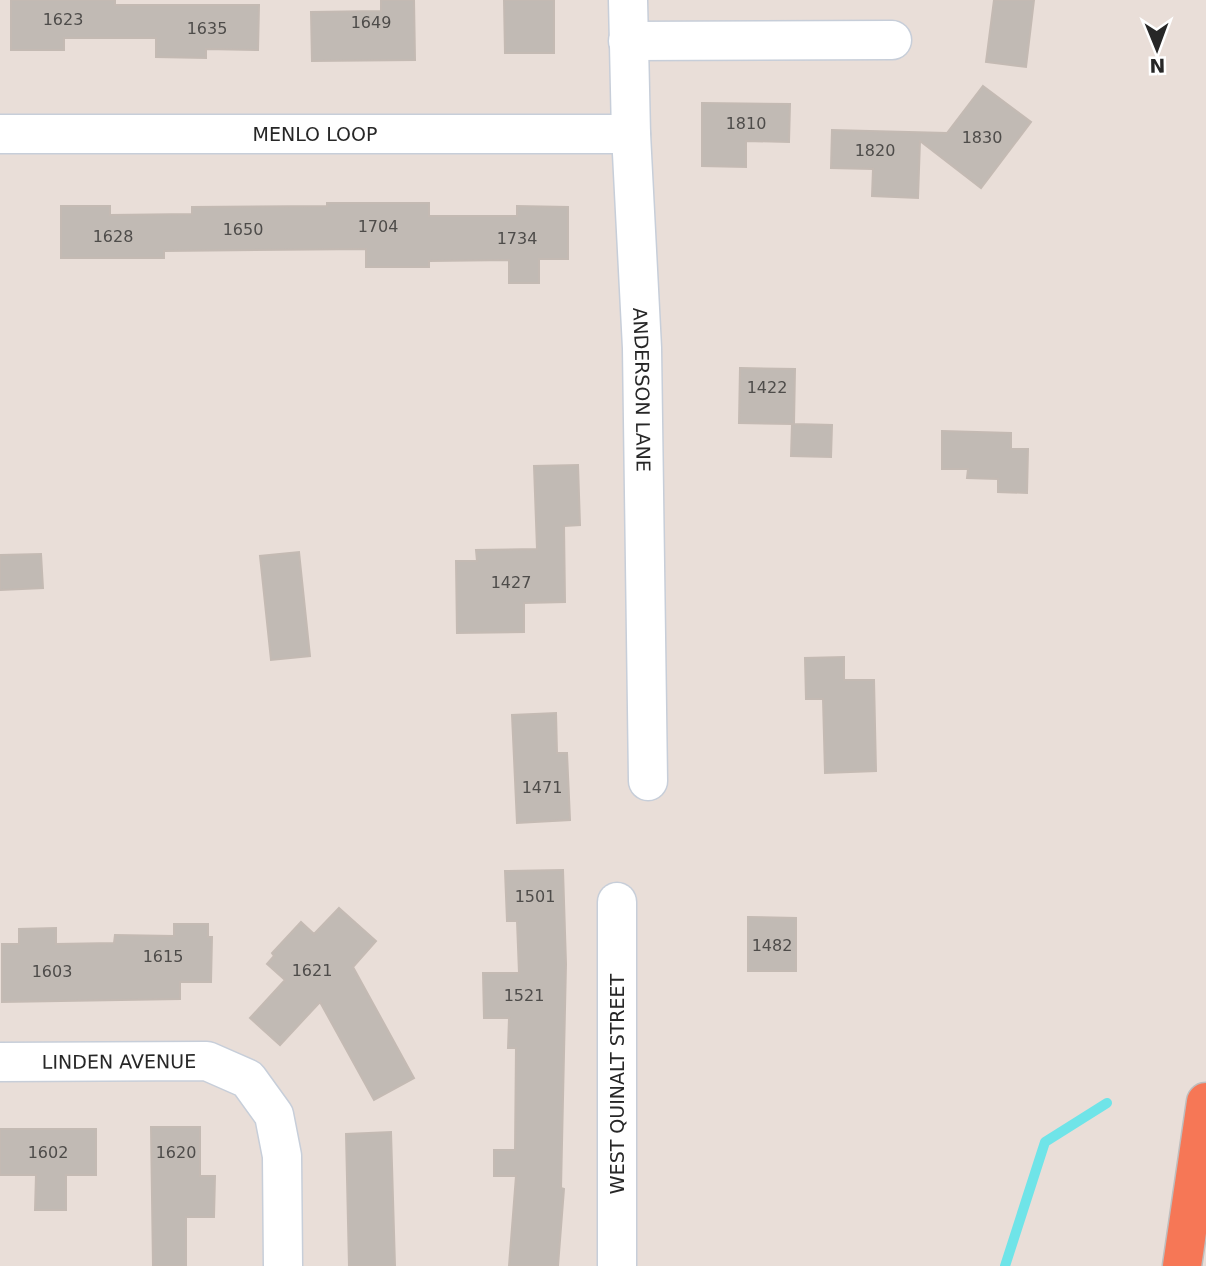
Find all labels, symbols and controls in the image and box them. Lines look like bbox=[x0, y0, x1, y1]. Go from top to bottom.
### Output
house number: 1623 bbox=[43, 10, 83, 29]
house number: 1649 bbox=[351, 13, 391, 32]
north arrow bbox=[1122, 14, 1192, 84]
house number: 1635 bbox=[187, 19, 227, 38]
text: N bbox=[1149, 55, 1165, 77]
house number: 1810 bbox=[726, 114, 766, 133]
street label: MENLO LOOP bbox=[253, 123, 377, 145]
house number: 1830 bbox=[962, 128, 1002, 147]
house number: 1820 bbox=[855, 141, 895, 160]
house number: 1704 bbox=[358, 217, 398, 236]
house number: 1650 bbox=[223, 220, 263, 239]
house number: 1628 bbox=[93, 227, 133, 246]
house number: 1734 bbox=[497, 229, 537, 248]
street label: ANDERSON LANE bbox=[629, 307, 655, 472]
house number: 1422 bbox=[747, 378, 787, 397]
house number: 1427 bbox=[491, 573, 531, 592]
house number: 1471 bbox=[522, 778, 562, 797]
house number: 1501 bbox=[515, 887, 555, 906]
house number: 1482 bbox=[752, 936, 792, 955]
house number: 1615 bbox=[143, 947, 183, 966]
house number: 1621 bbox=[292, 961, 332, 980]
house number: 1603 bbox=[32, 962, 72, 981]
street label: WEST QUINALT STREET bbox=[606, 973, 628, 1194]
house number: 1521 bbox=[504, 986, 544, 1005]
street label: LINDEN AVENUE bbox=[42, 1050, 196, 1073]
house number: 1602 bbox=[28, 1143, 68, 1162]
house number: 1620 bbox=[156, 1143, 196, 1162]

